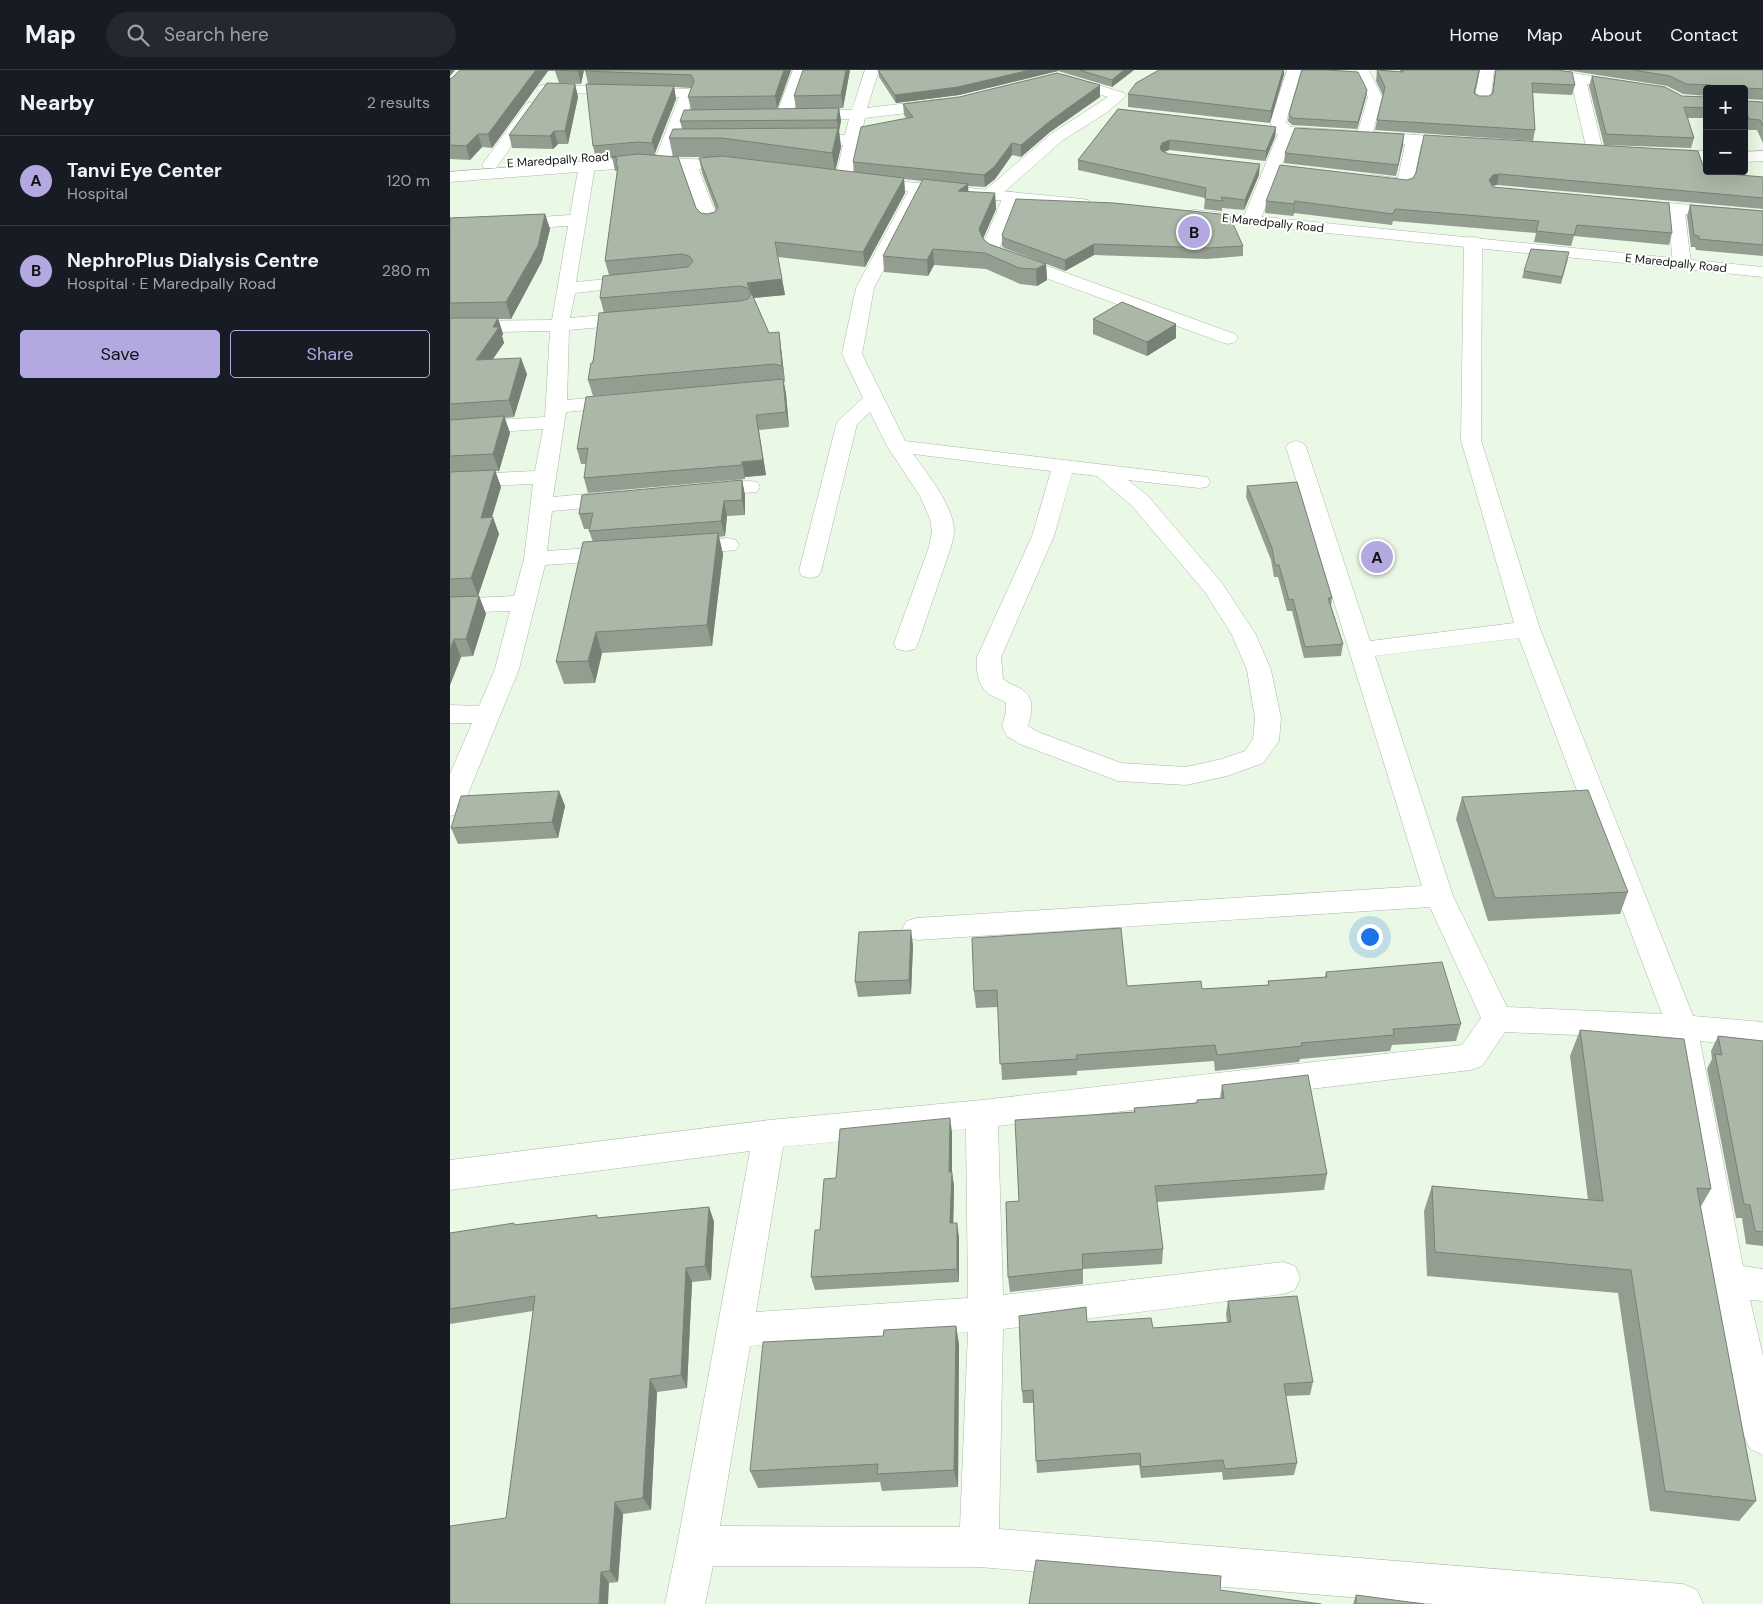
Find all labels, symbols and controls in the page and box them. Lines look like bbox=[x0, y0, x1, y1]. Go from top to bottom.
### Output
search box bbox=[106, 12, 456, 57]
text: Map bbox=[25, 19, 76, 50]
icon: search bbox=[124, 21, 152, 49]
text: Search here bbox=[164, 22, 269, 47]
text: Home bbox=[1449, 23, 1499, 47]
text: Map bbox=[1527, 23, 1563, 47]
text: About bbox=[1591, 23, 1642, 47]
text: Contact bbox=[1670, 23, 1738, 47]
map controls bbox=[1703, 85, 1748, 175]
button: + bbox=[1703, 85, 1748, 130]
text: Nearby bbox=[20, 89, 94, 117]
text: 2 results bbox=[367, 92, 430, 113]
button: − bbox=[1703, 130, 1748, 175]
street label: E Maredpally Road bbox=[506, 148, 610, 172]
text: Tanvi Eye Center bbox=[67, 158, 222, 183]
text: A bbox=[30, 170, 42, 191]
text: 120 m bbox=[386, 170, 430, 191]
text: Hospital bbox=[67, 183, 128, 204]
street label: E Maredpally Road bbox=[1221, 210, 1325, 236]
pin: B bbox=[1178, 213, 1210, 251]
text: NephroPlus Dialysis Centre bbox=[67, 248, 319, 273]
street label: E Maredpally Road bbox=[1624, 250, 1728, 276]
text: B bbox=[31, 260, 41, 281]
text: 280 m bbox=[382, 260, 430, 281]
text: Hospital · E Maredpally Road bbox=[67, 273, 276, 294]
button: Save bbox=[20, 330, 220, 378]
button: Share bbox=[230, 330, 430, 378]
pin: A bbox=[1361, 538, 1393, 576]
your location bbox=[1357, 924, 1383, 950]

